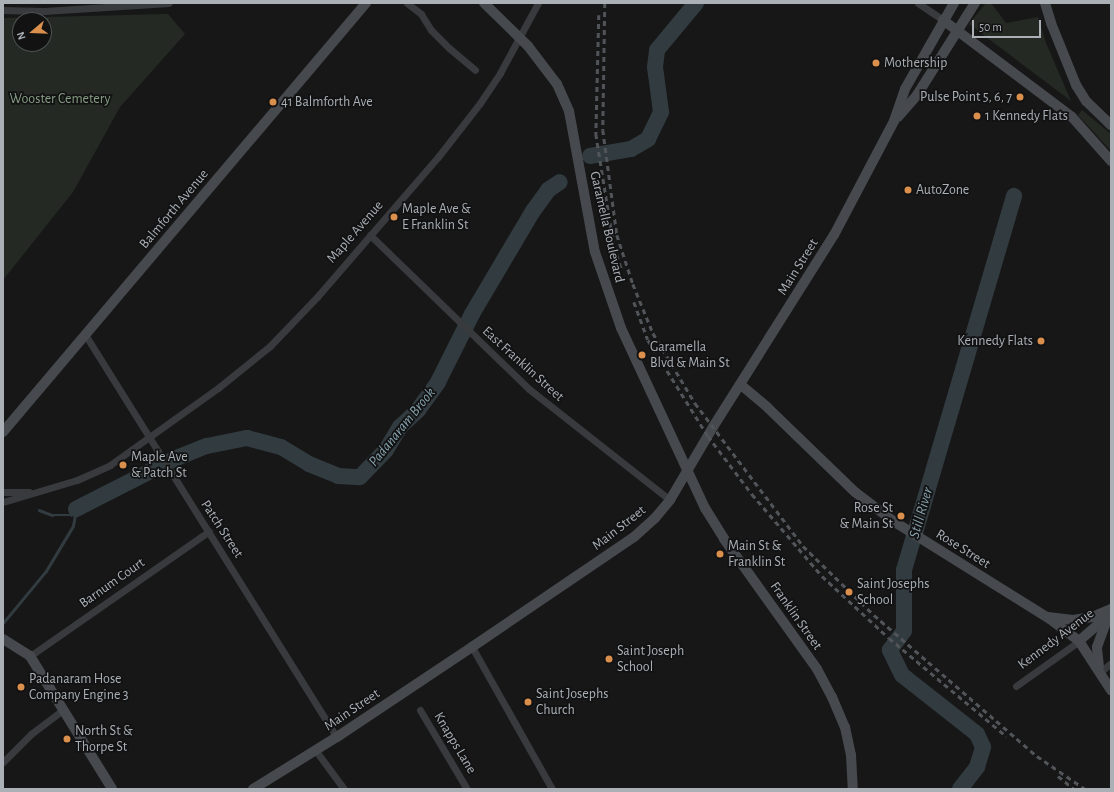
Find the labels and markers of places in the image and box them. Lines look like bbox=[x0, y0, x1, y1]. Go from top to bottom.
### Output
place label: Mothership bbox=[884, 55, 947, 71]
marker: Mothership bbox=[871, 58, 881, 68]
place label: Pulse Point 5, 6, 7 bbox=[920, 89, 1012, 105]
marker: Pulse Point 5, 6, 7 bbox=[1015, 92, 1025, 102]
place label: 41 Balmforth Ave bbox=[281, 94, 373, 110]
marker: 41 Balmforth Ave bbox=[268, 97, 278, 107]
place label: 1 Kennedy Flats bbox=[985, 108, 1068, 124]
marker: 1 Kennedy Flats bbox=[972, 111, 982, 121]
place label: AutoZone bbox=[916, 182, 969, 198]
marker: AutoZone bbox=[903, 185, 913, 195]
place label: Maple Ave & E Franklin St bbox=[402, 201, 471, 234]
marker: Maple Ave & E Franklin St bbox=[389, 212, 399, 222]
place label: Kennedy Flats bbox=[957, 333, 1033, 349]
marker: Kennedy Flats bbox=[1036, 336, 1046, 346]
place label: Garamella Blvd & Main St bbox=[650, 339, 730, 372]
marker: Garamella Blvd & Main St bbox=[637, 350, 647, 360]
place label: Maple Ave & Patch St bbox=[131, 449, 188, 482]
marker: Maple Ave & Patch St bbox=[118, 460, 128, 470]
place label: Rose St & Main St bbox=[840, 500, 893, 532]
marker: Rose St & Main St bbox=[896, 511, 906, 521]
place label: Main St & Franklin St bbox=[728, 538, 785, 570]
marker: Main St & Franklin St bbox=[715, 549, 725, 559]
place label: Saint Josephs School bbox=[857, 576, 929, 608]
marker: Saint Josephs School bbox=[844, 587, 854, 597]
place label: Saint Joseph School bbox=[617, 643, 684, 676]
marker: Saint Joseph School bbox=[604, 654, 614, 664]
place label: Padanaram Hose Company Engine 3 bbox=[29, 671, 128, 704]
marker: Padanaram Hose Company Engine 3 bbox=[16, 682, 26, 692]
place label: Saint Josephs Church bbox=[536, 686, 608, 718]
marker: Saint Josephs Church bbox=[523, 697, 533, 707]
place label: North St & Thorpe St bbox=[75, 723, 133, 756]
marker: North St & Thorpe St bbox=[62, 734, 72, 744]

